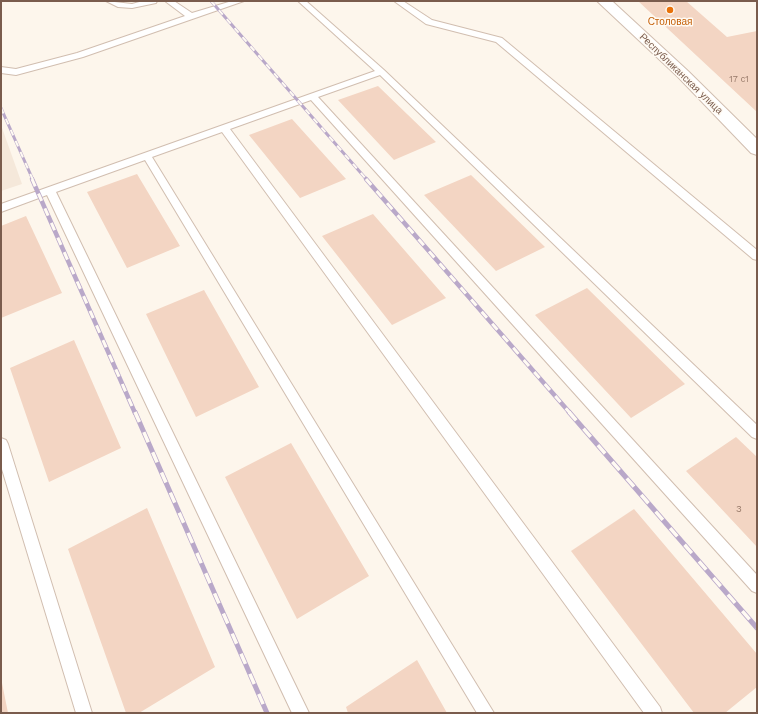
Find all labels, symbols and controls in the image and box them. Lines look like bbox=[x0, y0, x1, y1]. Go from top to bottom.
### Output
marker: Столовая bbox=[665, 5, 675, 15]
place label: Столовая bbox=[648, 16, 692, 28]
street label: Республиканская улица bbox=[637, 31, 725, 117]
house number: 17 с1 bbox=[729, 74, 749, 84]
house number: 3 bbox=[736, 503, 742, 515]

